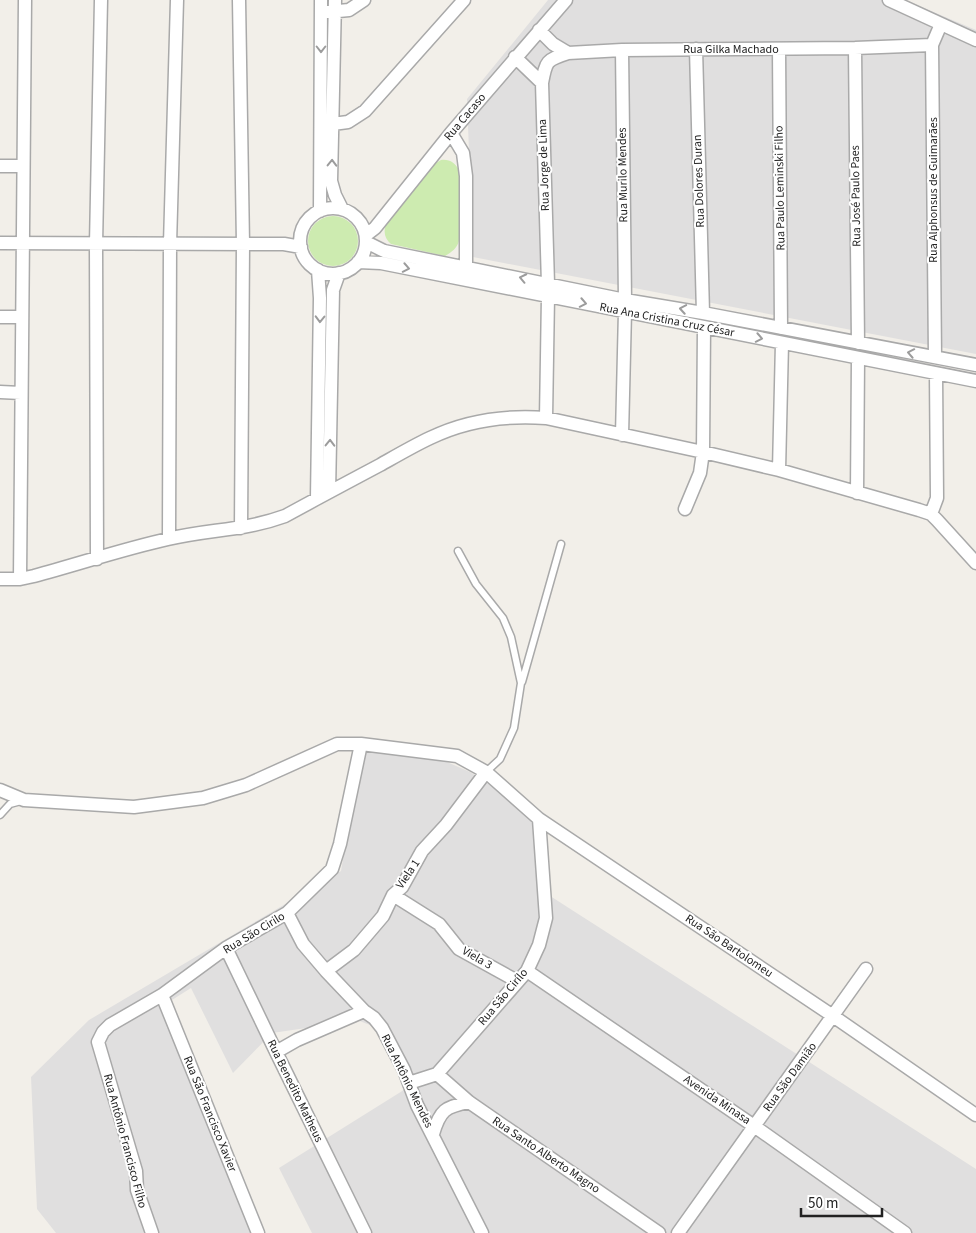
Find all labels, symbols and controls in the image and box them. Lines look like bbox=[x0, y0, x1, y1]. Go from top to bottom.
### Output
street label: Rua Gilka Machado bbox=[683, 41, 779, 58]
one-way arrow bbox=[316, 45, 326, 53]
street label: Rua Cacaso bbox=[440, 89, 490, 145]
street label: Rua Alphonsus de Guimarães bbox=[925, 117, 942, 263]
street label: Rua Jorge de Lima bbox=[534, 119, 554, 211]
street label: Rua Paulo Leminski Filho bbox=[770, 125, 790, 251]
street label: Rua Murilo Mendes bbox=[614, 127, 632, 223]
street label: Rua Dolores Duran bbox=[689, 134, 709, 228]
street label: Rua José Paulo Paes bbox=[847, 145, 865, 247]
one-way arrow bbox=[326, 159, 337, 167]
one-way arrow bbox=[402, 262, 410, 273]
one-way arrow bbox=[519, 273, 528, 284]
one-way arrow bbox=[578, 297, 587, 308]
street label: Rua Ana Cristina Cruz César bbox=[598, 299, 737, 342]
one-way arrow bbox=[678, 305, 687, 315]
one-way arrow bbox=[314, 315, 325, 323]
one-way arrow bbox=[755, 333, 764, 343]
one-way arrow bbox=[906, 349, 915, 359]
one-way arrow bbox=[325, 439, 335, 446]
street label: Viela 1 bbox=[392, 856, 424, 892]
street label: Rua São Cirilo bbox=[220, 908, 288, 958]
street label: Rua São Bartolomeu bbox=[682, 910, 776, 982]
street label: Viela 3 bbox=[459, 942, 495, 974]
street label: Rua São Cirílo bbox=[474, 965, 532, 1029]
street label: Rua Antônio Mendes bbox=[377, 1031, 437, 1131]
street label: Rua Benedito Matheus bbox=[263, 1037, 327, 1145]
street label: Rua São Damião bbox=[759, 1039, 821, 1115]
street label: Rua São Francisco Xavier bbox=[179, 1053, 241, 1175]
street label: Avenida Minasa bbox=[680, 1071, 754, 1129]
street label: Rua Antônio Francisco Filho bbox=[99, 1072, 151, 1210]
street label: Rua Santo Alberto Magno bbox=[489, 1113, 603, 1197]
scale bar bbox=[801, 1186, 882, 1218]
text: 50 m bbox=[808, 1193, 838, 1214]

